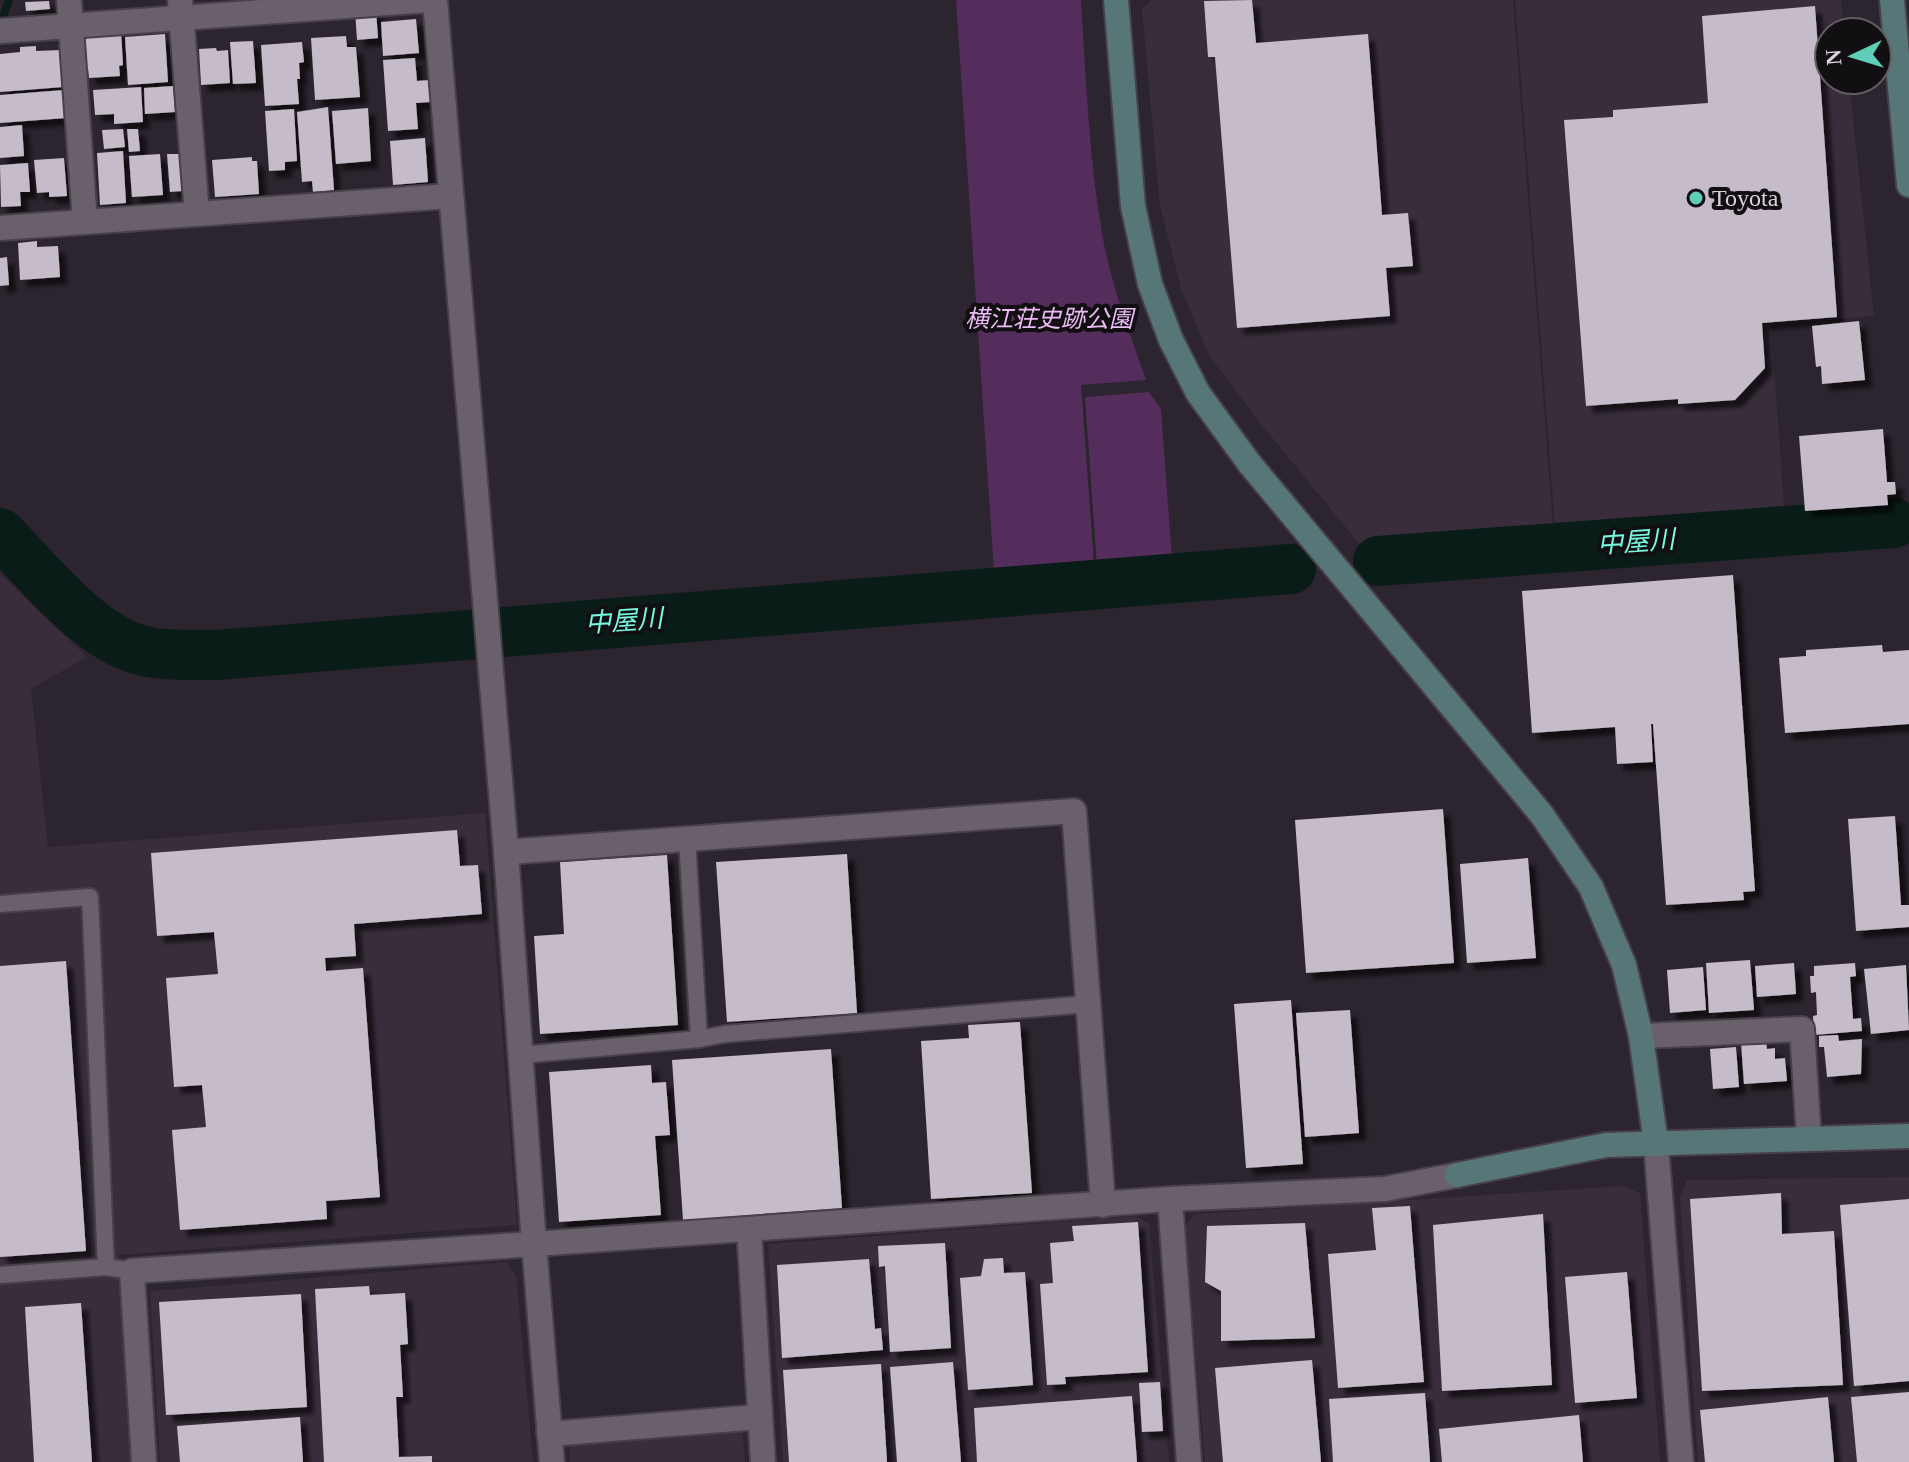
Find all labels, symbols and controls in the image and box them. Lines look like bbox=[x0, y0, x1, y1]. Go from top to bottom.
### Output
north arrow bbox=[1813, 16, 1893, 96]
text: N bbox=[1821, 48, 1847, 66]
place label: Toyota bbox=[1712, 185, 1779, 211]
marker: Toyota bbox=[1687, 189, 1705, 207]
park label: 横江荘史跡公園 bbox=[965, 306, 1136, 332]
water label: 中屋川 bbox=[1596, 525, 1679, 559]
water label: 中屋川 bbox=[584, 604, 667, 638]

